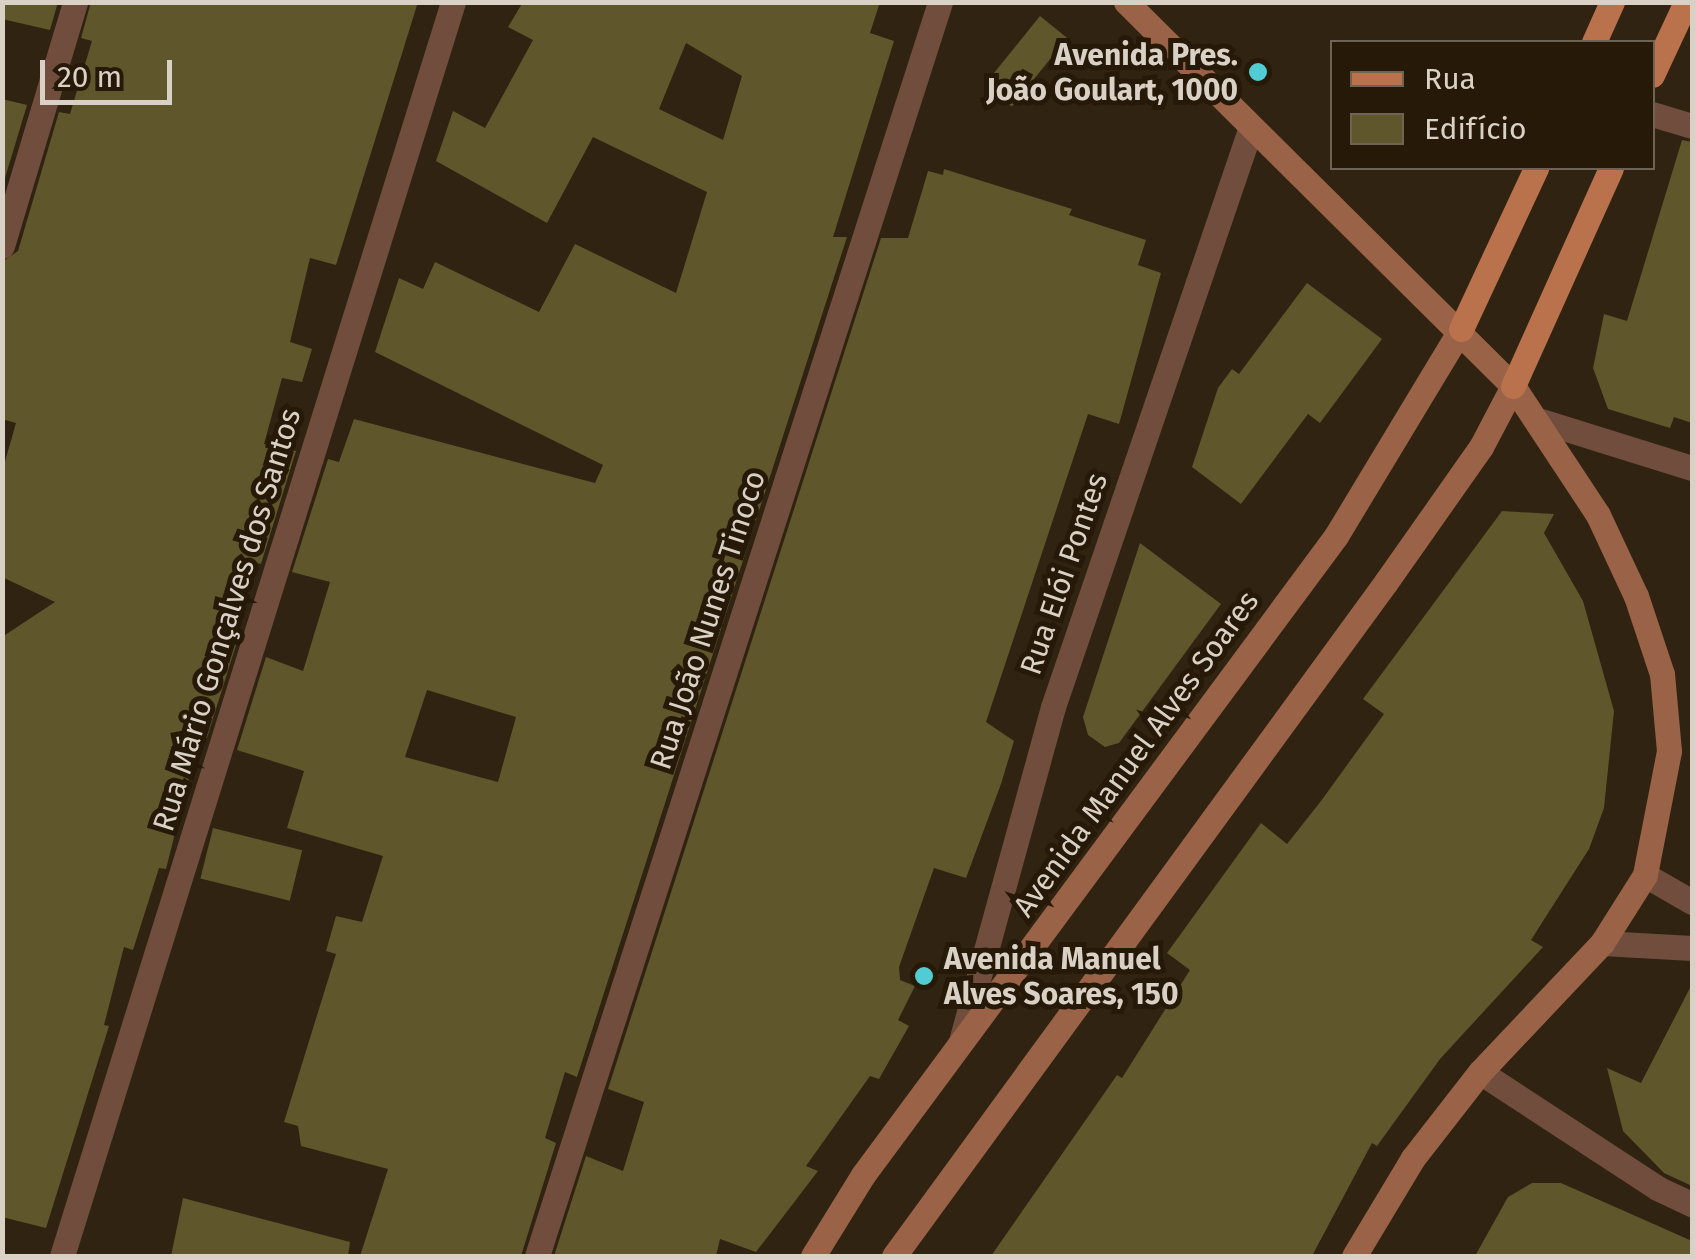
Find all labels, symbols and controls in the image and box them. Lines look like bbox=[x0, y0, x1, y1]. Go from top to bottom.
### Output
place label: Avenida Pres. João Goulart, 1000 bbox=[986, 37, 1238, 108]
scale bar bbox=[45, 40, 178, 102]
legend bbox=[1330, 40, 1655, 170]
text: 20 m bbox=[57, 59, 122, 95]
marker: Avenida Pres. João Goulart, 1000 bbox=[1247, 61, 1269, 83]
text: Rua bbox=[1424, 61, 1476, 97]
text: Edifício bbox=[1424, 111, 1526, 147]
street label: Rua Mário Gonçalves dos Santos bbox=[145, 404, 309, 836]
street label: Rua João Nunes Tinoco bbox=[643, 466, 773, 774]
street label: Rua Elói Pontes bbox=[1013, 469, 1115, 679]
street label: Avenida Manuel Alves Soares bbox=[1006, 584, 1266, 924]
place label: Avenida Manuel Alves Soares, 150 bbox=[944, 941, 1178, 1012]
marker: Avenida Manuel Alves Soares, 150 bbox=[913, 965, 935, 987]

